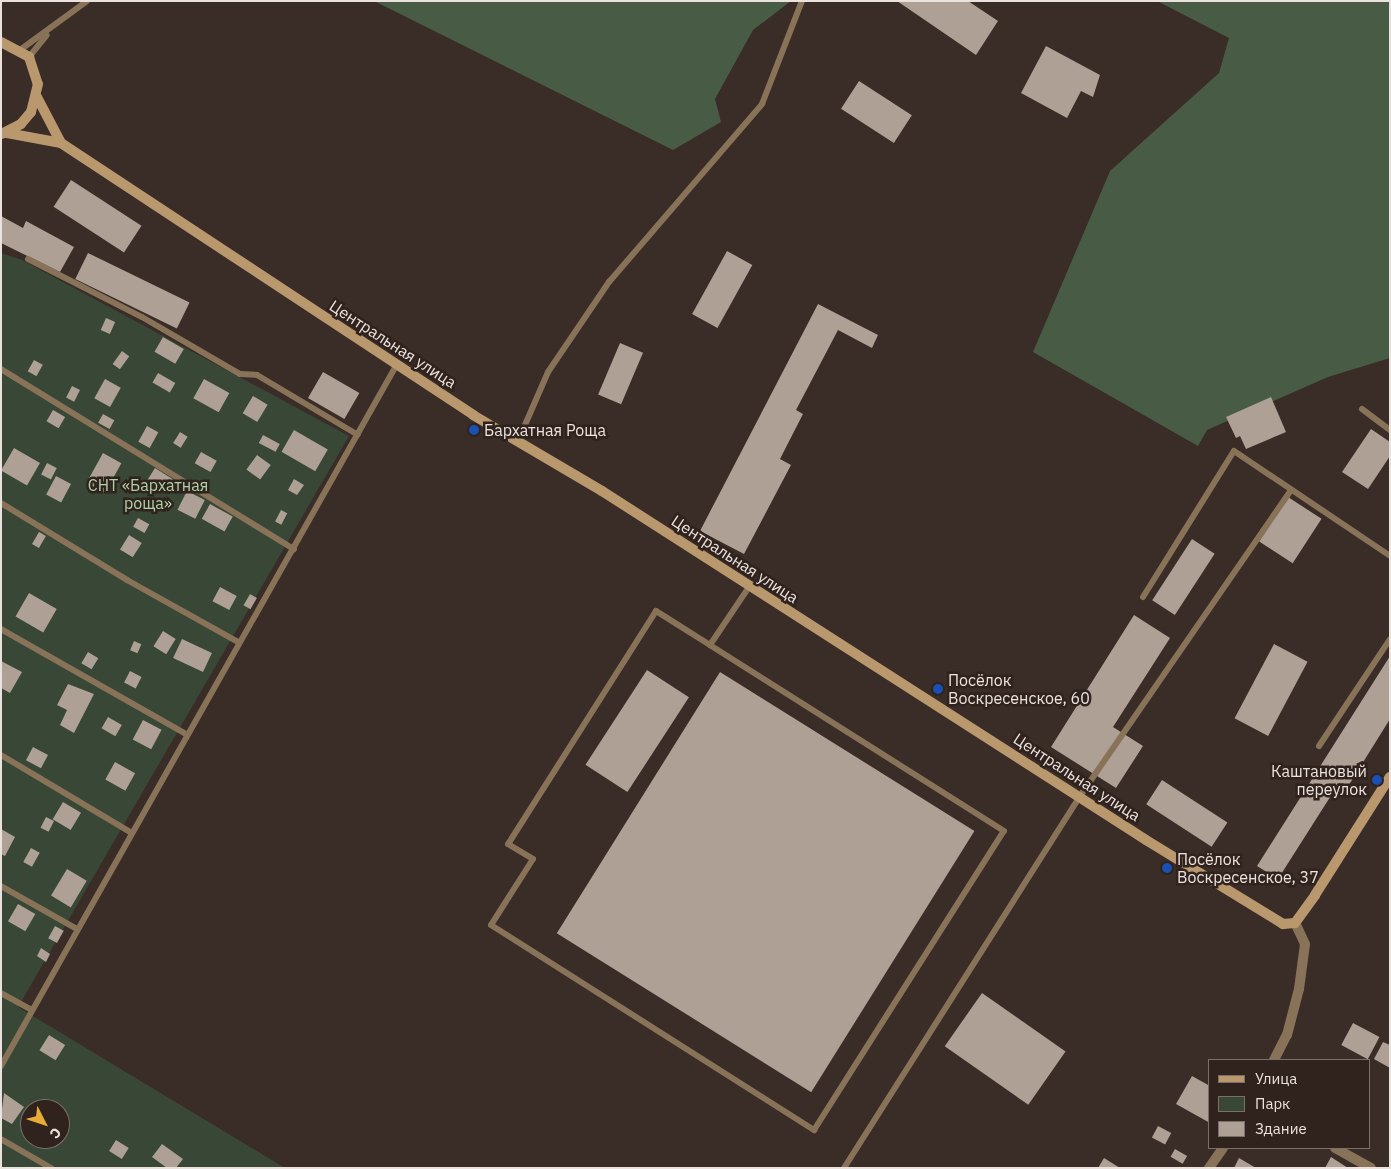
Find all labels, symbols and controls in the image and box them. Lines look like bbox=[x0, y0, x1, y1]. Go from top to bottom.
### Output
street label: Центральная улица bbox=[326, 296, 460, 392]
place label: Бархатная Роща bbox=[484, 420, 606, 440]
marker: Бархатная Роща bbox=[468, 424, 480, 436]
park label: СНТ «Бархатная роща» bbox=[88, 475, 208, 513]
street label: Центральная улица bbox=[668, 511, 802, 607]
place label: Посёлок Воскресенское, 60 bbox=[948, 670, 1090, 708]
marker: Посёлок Воскресенское, 60 bbox=[932, 683, 944, 695]
street label: Центральная улица bbox=[1010, 729, 1144, 825]
place label: Каштановый переулок bbox=[1271, 761, 1367, 799]
marker: Каштановый переулок bbox=[1371, 774, 1383, 786]
place label: Посёлок Воскресенское, 37 bbox=[1177, 849, 1319, 887]
marker: Посёлок Воскресенское, 37 bbox=[1161, 862, 1173, 874]
legend bbox=[1208, 1059, 1371, 1149]
text: Улица bbox=[1255, 1069, 1297, 1088]
text: Парк bbox=[1255, 1094, 1290, 1113]
north arrow bbox=[20, 1099, 70, 1149]
text: Здание bbox=[1255, 1119, 1307, 1138]
text: С bbox=[46, 1124, 65, 1143]

